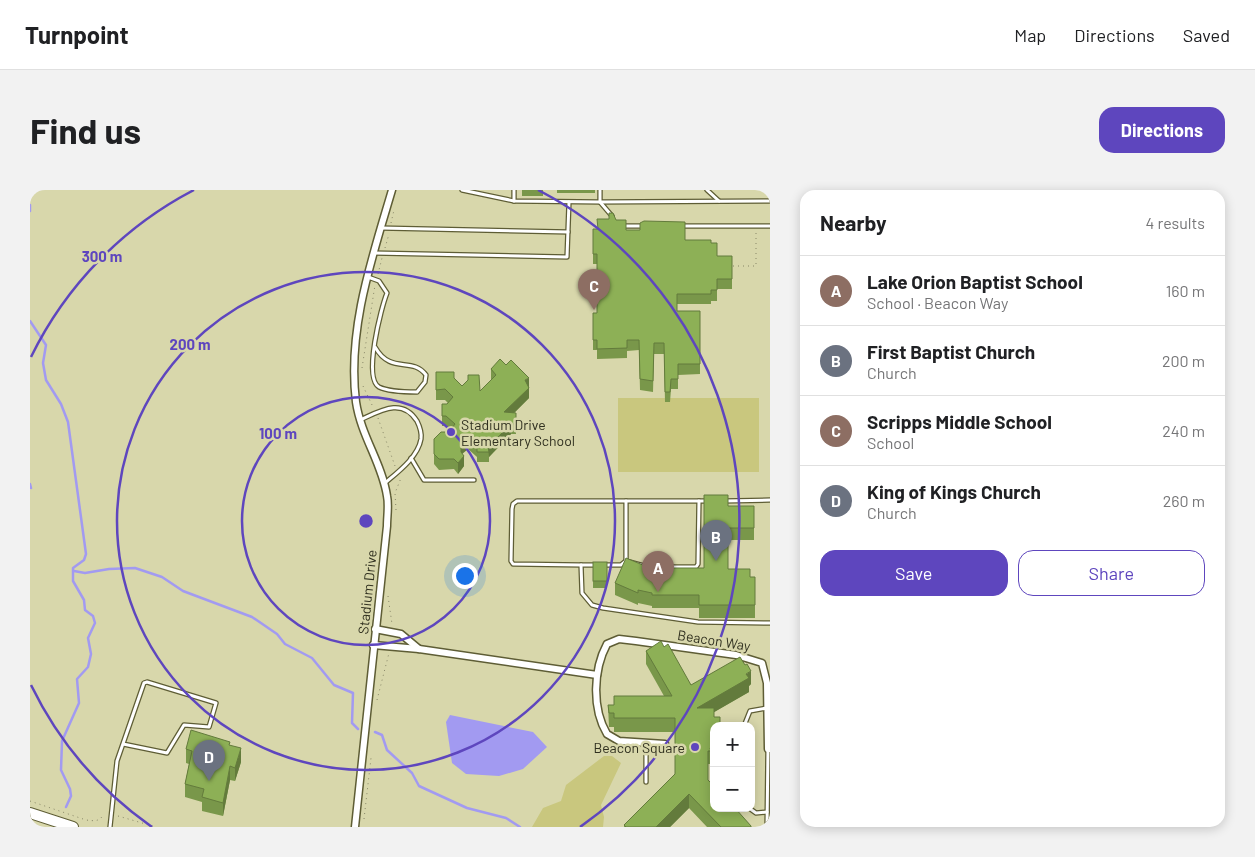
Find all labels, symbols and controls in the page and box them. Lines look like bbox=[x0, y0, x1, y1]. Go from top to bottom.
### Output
text: Turnpoint bbox=[25, 20, 129, 49]
text: Map bbox=[1014, 24, 1046, 46]
text: Directions bbox=[1074, 24, 1155, 46]
text: Saved bbox=[1183, 24, 1230, 46]
button: Directions bbox=[1099, 107, 1225, 153]
text: Find us bbox=[30, 109, 141, 151]
text: Nearby bbox=[820, 210, 886, 235]
text: 4 results bbox=[1145, 213, 1205, 232]
text: 300 m bbox=[82, 247, 122, 265]
pin: C bbox=[578, 269, 610, 310]
text: Lake Orion Baptist School bbox=[867, 270, 1083, 293]
text: A bbox=[831, 281, 841, 300]
text: 160 m bbox=[1166, 281, 1205, 300]
text: School · Beacon Way bbox=[867, 293, 1008, 312]
text: 200 m bbox=[169, 335, 211, 353]
text: First Baptist Church bbox=[867, 340, 1035, 363]
text: B bbox=[831, 351, 841, 370]
text: 200 m bbox=[1162, 351, 1205, 370]
text: Church bbox=[867, 363, 917, 382]
text: Scripps Middle School bbox=[867, 410, 1052, 433]
place label: Stadium Drive Elementary School bbox=[461, 416, 575, 449]
text: C bbox=[831, 421, 841, 440]
text: 240 m bbox=[1162, 421, 1205, 440]
text: 100 m bbox=[259, 424, 297, 442]
marker: Stadium Drive Elementary School bbox=[445, 426, 457, 438]
text: School bbox=[867, 433, 914, 452]
text: King of Kings Church bbox=[867, 480, 1041, 503]
text: D bbox=[831, 491, 841, 510]
text: 260 m bbox=[1163, 491, 1205, 510]
text: Church bbox=[867, 503, 917, 522]
centre of rings bbox=[357, 512, 375, 530]
pin: B bbox=[700, 520, 732, 561]
street label: Stadium Drive bbox=[354, 549, 380, 635]
button: Save bbox=[820, 550, 1008, 596]
button: Share bbox=[1018, 550, 1205, 596]
pin: A bbox=[642, 551, 674, 592]
your location bbox=[452, 563, 478, 589]
street label: Beacon Way bbox=[676, 626, 752, 654]
map controls bbox=[710, 722, 755, 812]
button: + bbox=[710, 722, 755, 767]
place label: Beacon Square bbox=[593, 739, 685, 756]
pin: D bbox=[193, 740, 225, 781]
marker: Beacon Square bbox=[689, 741, 701, 753]
button: − bbox=[710, 767, 755, 812]

